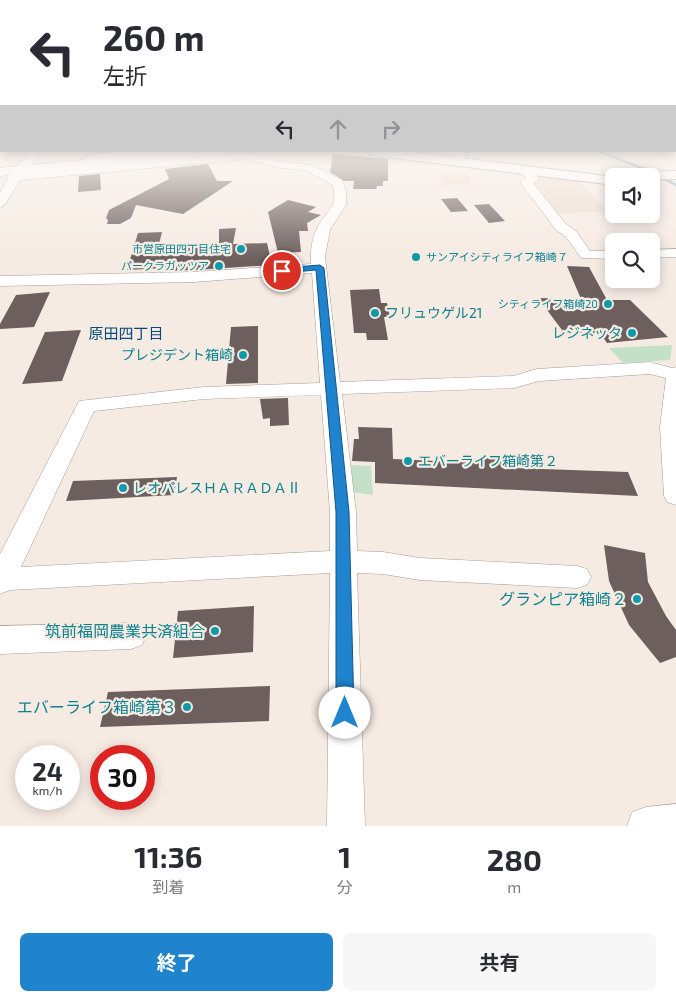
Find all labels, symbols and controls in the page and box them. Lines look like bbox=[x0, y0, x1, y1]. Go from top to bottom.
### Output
text: 260 m bbox=[103, 16, 204, 58]
icon: left bbox=[20, 20, 85, 85]
text: 左折 bbox=[103, 62, 147, 88]
icon: left bbox=[271, 115, 299, 143]
icon: ahead bbox=[324, 115, 352, 143]
icon: right bbox=[377, 115, 405, 143]
map controls bbox=[605, 168, 660, 288]
button: sound bbox=[605, 168, 660, 223]
button: search bbox=[605, 233, 660, 288]
place label: 市営原田四丁目住宅 bbox=[132, 242, 231, 255]
marker: 市営原田四丁目住宅 bbox=[235, 243, 247, 255]
pin bbox=[261, 250, 303, 292]
place label: サンアイシティライフ箱崎７ bbox=[426, 250, 568, 263]
marker: サンアイシティライフ箱崎７ bbox=[410, 251, 422, 263]
icon: arrive bbox=[268, 257, 296, 285]
place label: パークラガッツア bbox=[121, 259, 209, 272]
marker: パークラガッツア bbox=[213, 260, 225, 272]
place label: シティライフ箱崎20 bbox=[498, 297, 598, 310]
marker: シティライフ箱崎20 bbox=[602, 298, 614, 310]
place label: フリュウゲル21 bbox=[385, 304, 482, 321]
marker: フリュウゲル21 bbox=[369, 307, 381, 319]
district label: 原田四丁目 bbox=[88, 324, 164, 342]
place label: レジネッタ bbox=[552, 324, 622, 341]
marker: レジネッタ bbox=[626, 327, 638, 339]
place label: プレジデント箱崎 bbox=[121, 346, 233, 363]
marker: プレジデント箱崎 bbox=[237, 349, 249, 361]
place label: エバーライフ箱崎第２ bbox=[418, 452, 558, 469]
marker: エバーライフ箱崎第２ bbox=[402, 455, 414, 467]
place label: レオパレスＨＡＲＡＤＡⅡ bbox=[133, 479, 301, 496]
marker: レオパレスＨＡＲＡＤＡⅡ bbox=[117, 482, 129, 494]
place label: グランピア箱崎２ bbox=[499, 589, 627, 608]
marker: グランピア箱崎２ bbox=[631, 593, 643, 605]
place label: 筑前福岡農業共済組合 bbox=[45, 621, 205, 640]
marker: 筑前福岡農業共済組合 bbox=[209, 625, 221, 637]
position arrow bbox=[318, 686, 370, 738]
place label: エバーライフ箱崎第３ bbox=[17, 697, 177, 716]
marker: エバーライフ箱崎第３ bbox=[181, 701, 193, 713]
speed limit sign: 30 bbox=[90, 745, 155, 810]
text: 24 bbox=[32, 756, 63, 786]
text: km/h bbox=[33, 783, 62, 797]
text: 11:36 bbox=[134, 838, 202, 874]
text: 1 bbox=[338, 838, 351, 874]
text: 280 bbox=[487, 841, 542, 877]
text: 到着 bbox=[152, 877, 184, 896]
text: 分 bbox=[337, 877, 353, 896]
text: m bbox=[507, 877, 521, 896]
button: 終了 bbox=[20, 933, 333, 991]
button: 共有 bbox=[343, 933, 656, 991]

